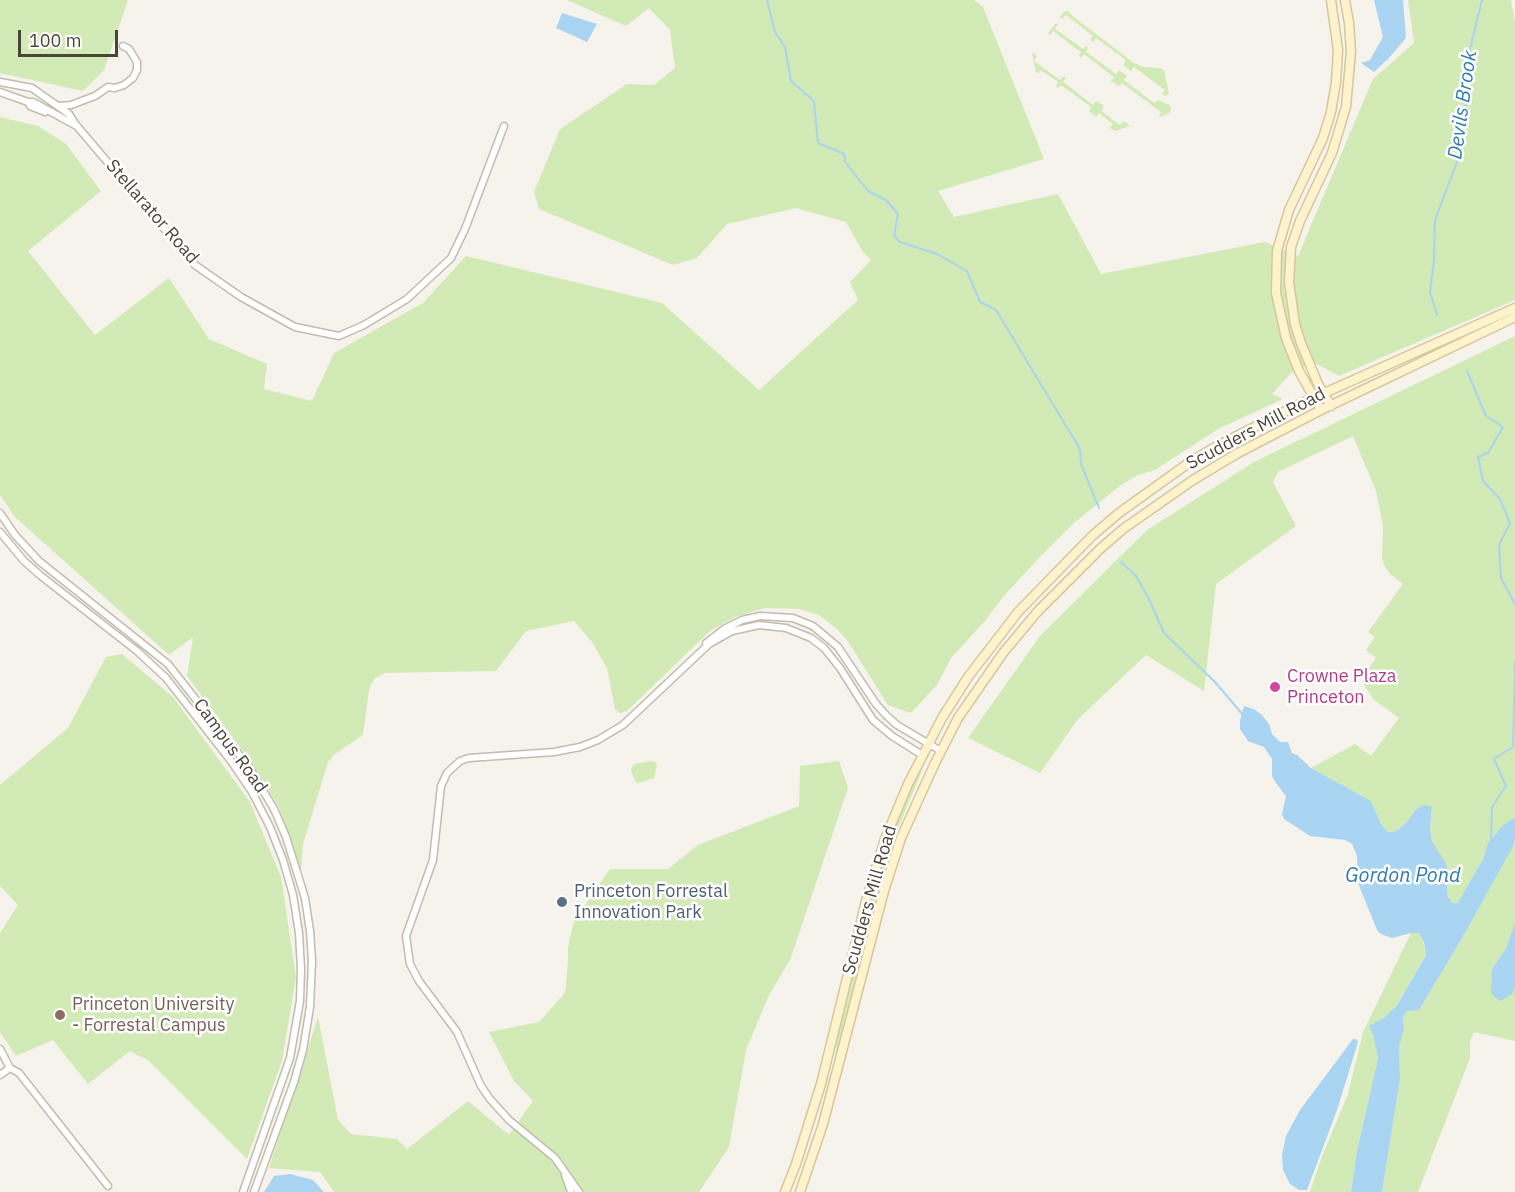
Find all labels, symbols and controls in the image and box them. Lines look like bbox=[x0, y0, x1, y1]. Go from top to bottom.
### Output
scale bar bbox=[21, 18, 122, 56]
text: 100 m bbox=[29, 29, 81, 52]
water label: Devils Brook bbox=[1443, 49, 1483, 161]
street label: Stellarator Road bbox=[101, 156, 203, 268]
street label: Scudders Mill Road bbox=[1183, 383, 1329, 475]
place label: Crowne Plaza Princeton bbox=[1287, 666, 1396, 708]
marker: Crowne Plaza Princeton bbox=[1268, 680, 1282, 694]
street label: Campus Road bbox=[188, 695, 272, 797]
street label: Scudders Mill Road bbox=[838, 823, 902, 977]
water label: Gordon Pond bbox=[1345, 864, 1461, 888]
place label: Princeton Forrestal Innovation Park bbox=[574, 881, 728, 924]
marker: Princeton Forrestal Innovation Park bbox=[555, 895, 569, 909]
place label: Princeton University - Forrestal Campus bbox=[72, 994, 234, 1036]
marker: Princeton University - Forrestal Campus bbox=[53, 1008, 67, 1022]

